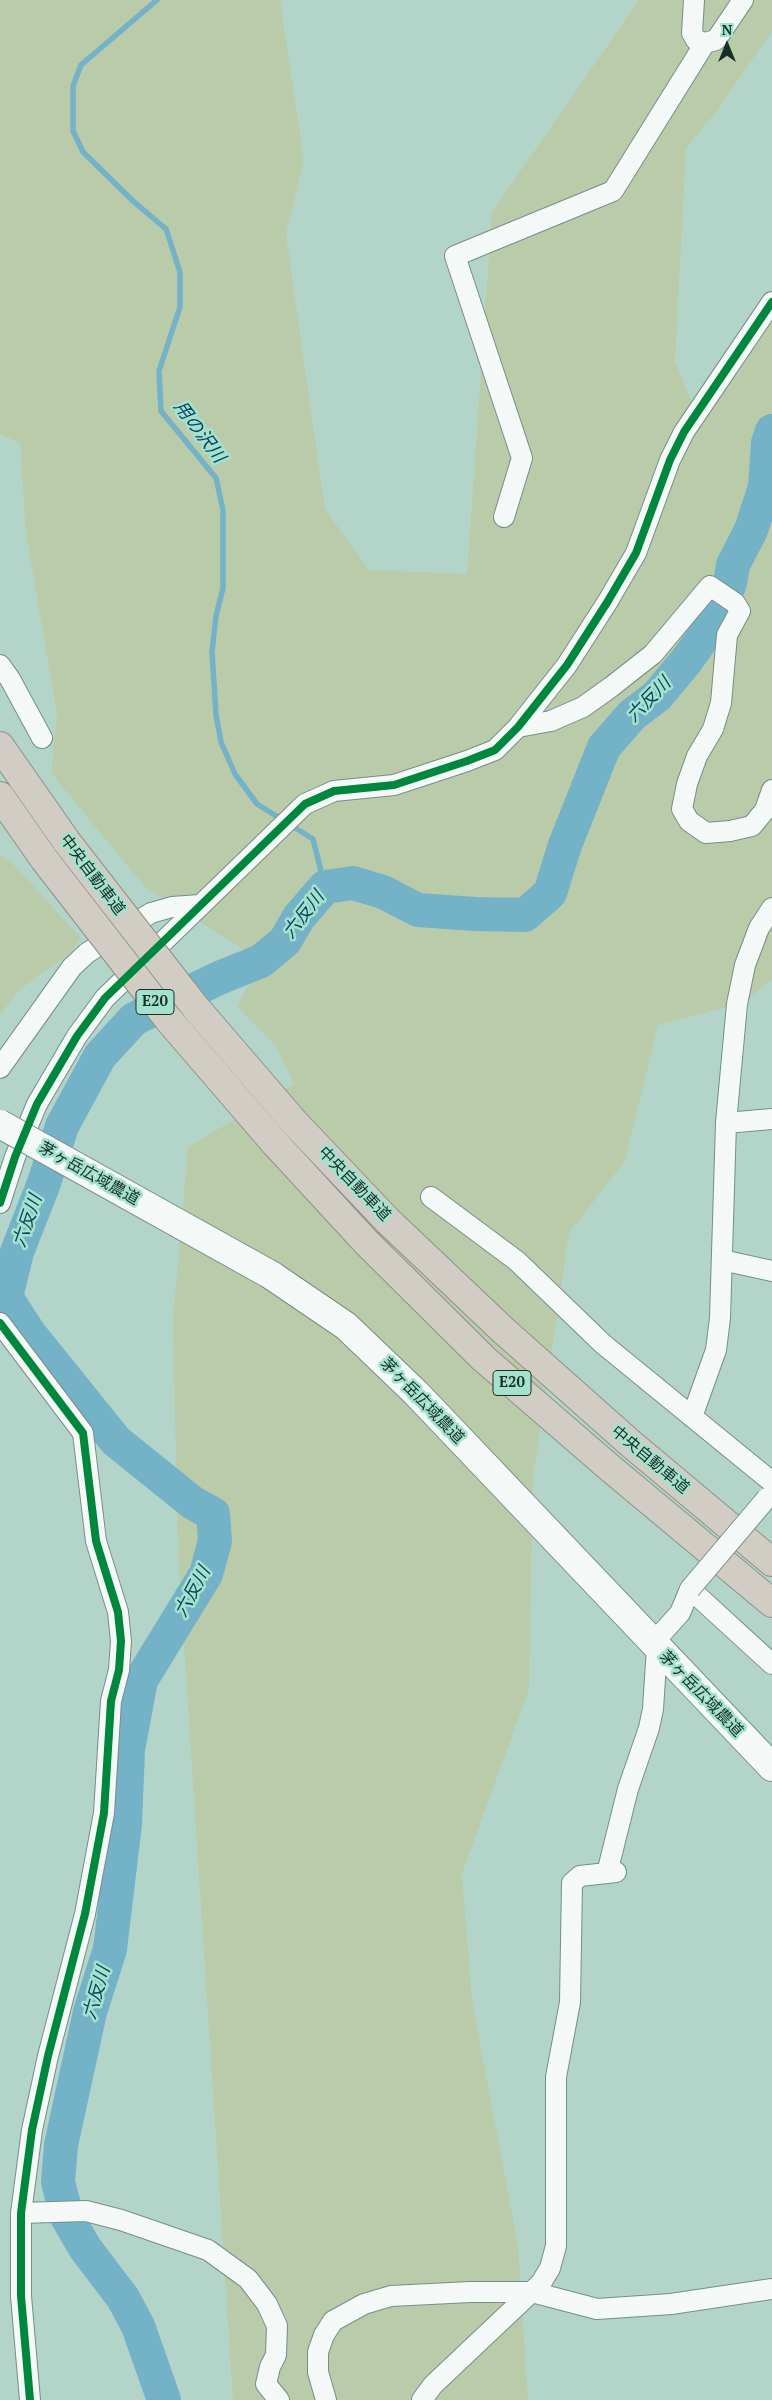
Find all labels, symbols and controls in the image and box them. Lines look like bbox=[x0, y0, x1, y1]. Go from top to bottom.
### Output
north arrow bbox=[702, 20, 752, 70]
text: N bbox=[722, 20, 732, 39]
water label: 用の沢川 bbox=[169, 397, 229, 467]
water label: 六反川 bbox=[622, 673, 676, 727]
street label: 中央自動車道 bbox=[55, 831, 129, 919]
water label: 六反川 bbox=[279, 887, 329, 943]
road number: E20 bbox=[136, 990, 174, 1014]
street label: 茅ヶ岳広域農道 bbox=[35, 1138, 143, 1210]
street label: 中央自動車道 bbox=[314, 1143, 394, 1225]
water label: 六反川 bbox=[9, 1192, 47, 1250]
street label: 茅ヶ岳広域農道 bbox=[376, 1354, 468, 1448]
road number: E20 bbox=[493, 1370, 531, 1396]
street label: 中央自動車道 bbox=[607, 1422, 693, 1498]
water label: 六反川 bbox=[171, 1563, 215, 1621]
street label: 茅ヶ岳広域農道 bbox=[655, 1647, 747, 1741]
water label: 六反川 bbox=[79, 1964, 115, 2022]

